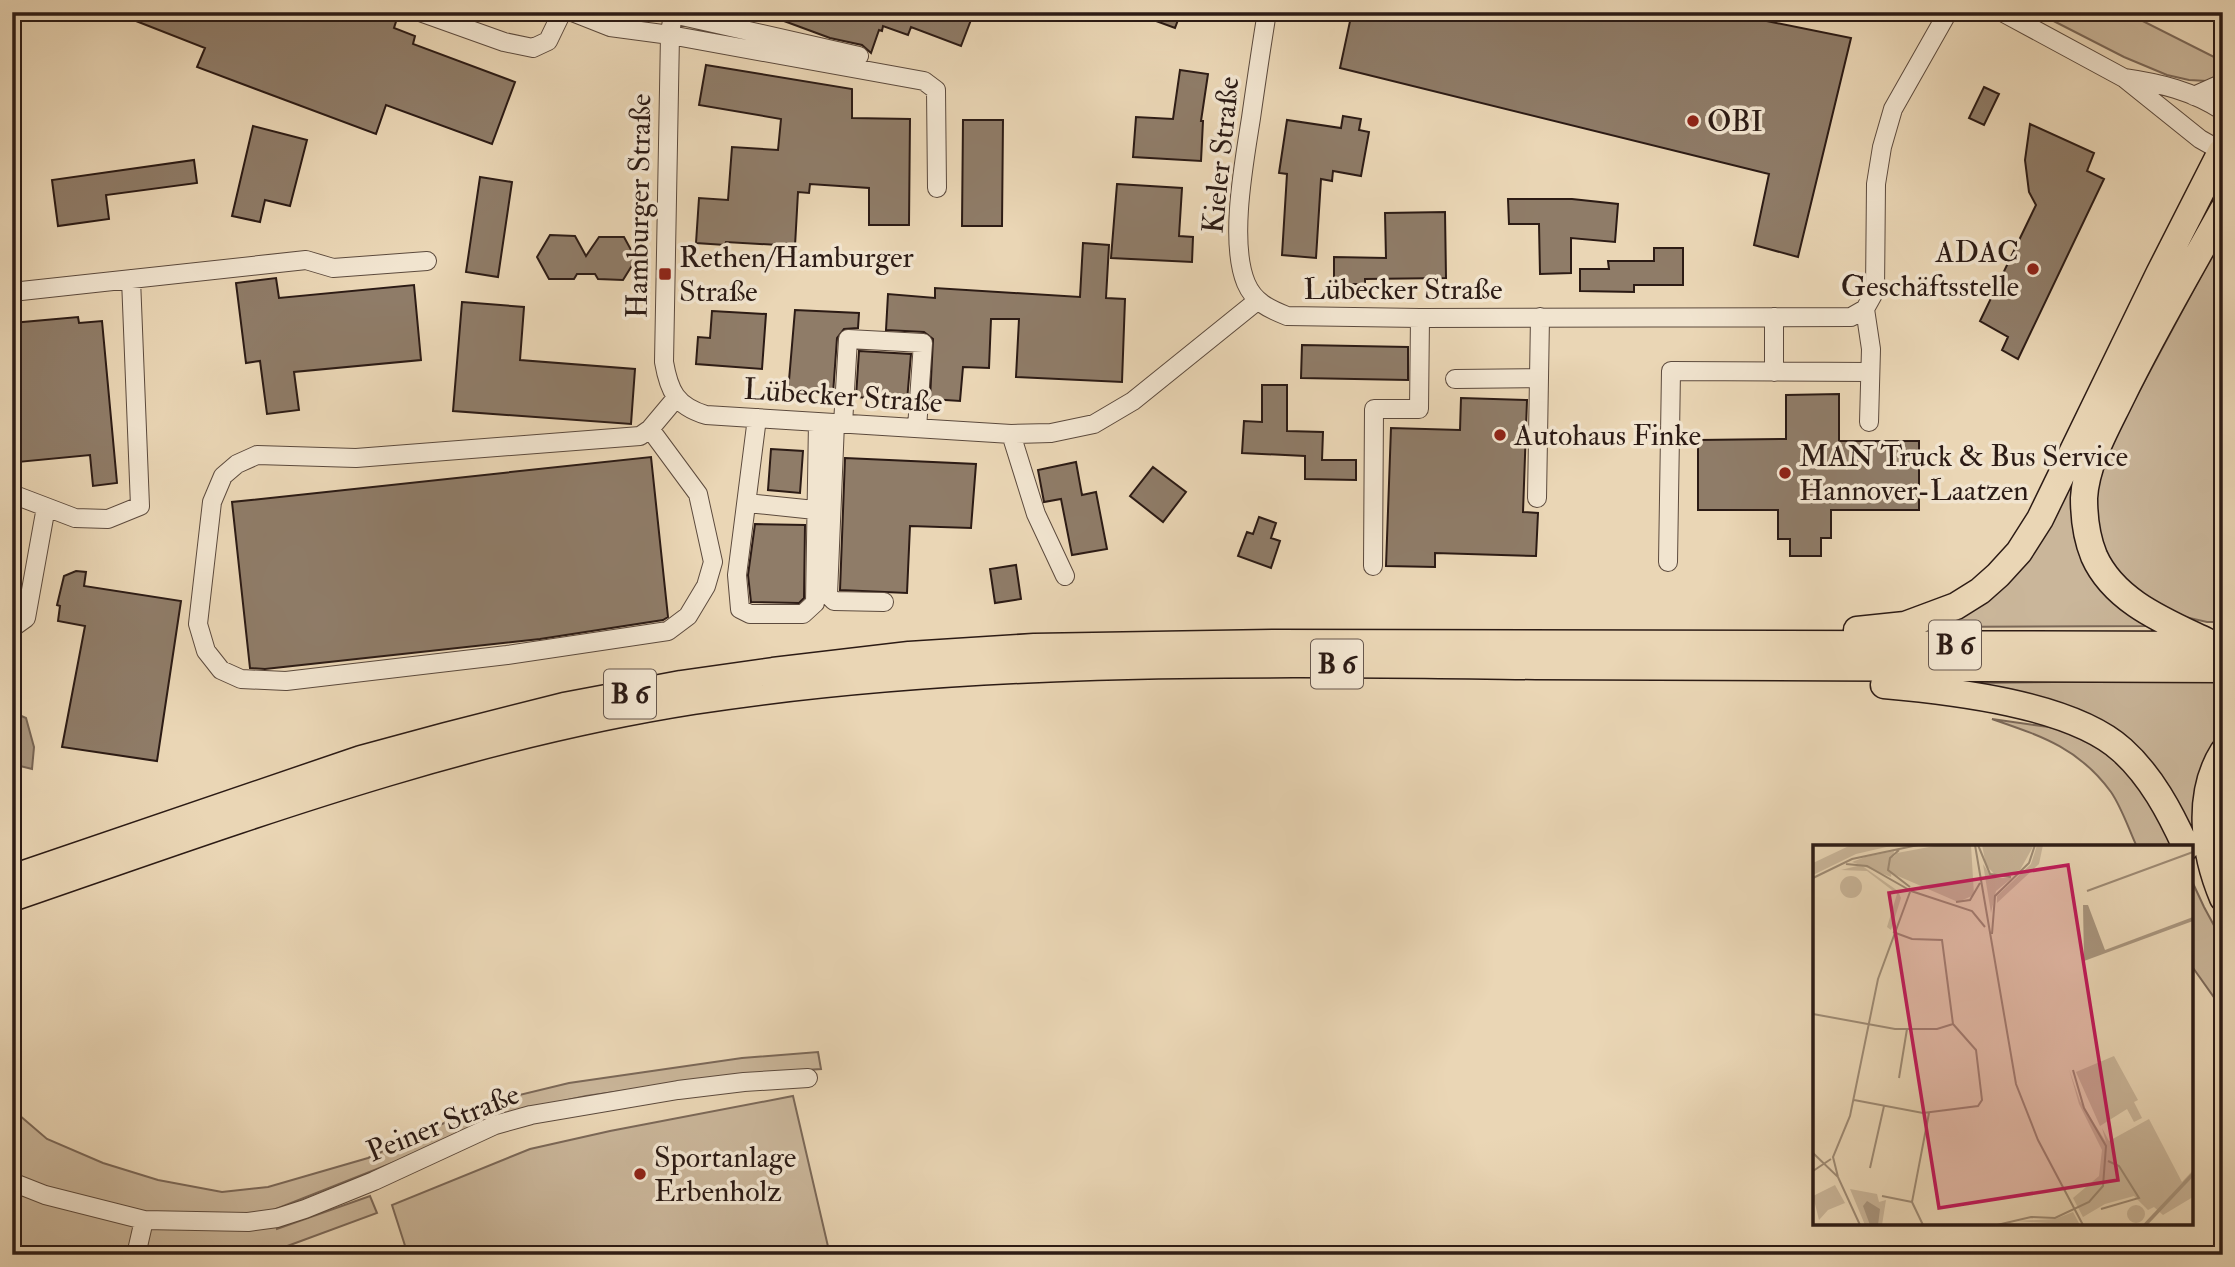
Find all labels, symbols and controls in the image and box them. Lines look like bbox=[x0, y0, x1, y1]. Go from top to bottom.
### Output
street label: Kieler Straße bbox=[1194, 75, 1248, 235]
street label: Hamburger Straße bbox=[619, 93, 659, 319]
place label: OBI bbox=[1707, 103, 1763, 140]
marker: OBI bbox=[1685, 113, 1701, 129]
place label: ADAC Geschäftsstelle bbox=[1841, 234, 2019, 305]
place label: Rethen/Hamburger Straße bbox=[679, 239, 914, 310]
marker: ADAC Geschäftsstelle bbox=[2025, 261, 2041, 277]
marker: Rethen/Hamburger Straße bbox=[657, 266, 673, 282]
street label: Lübecker Straße bbox=[1303, 271, 1503, 308]
street label: Lübecker Straße bbox=[742, 371, 944, 421]
place label: Autohaus Finke bbox=[1513, 417, 1701, 454]
marker: Autohaus Finke bbox=[1492, 427, 1508, 443]
place label: MAN Truck & Bus Service Hannover-Laatzen bbox=[1799, 438, 2128, 509]
marker: MAN Truck & Bus Service Hannover-Laatzen bbox=[1777, 465, 1793, 481]
road number: B 6 bbox=[1929, 620, 1981, 670]
road number: B 6 bbox=[1311, 640, 1363, 688]
road number: B 6 bbox=[604, 670, 656, 718]
inset map bbox=[1813, 845, 2193, 1225]
street label: Peiner Straße bbox=[361, 1076, 525, 1170]
place label: Sportanlage Erbenholz bbox=[654, 1139, 796, 1210]
marker: Sportanlage Erbenholz bbox=[632, 1166, 648, 1182]

